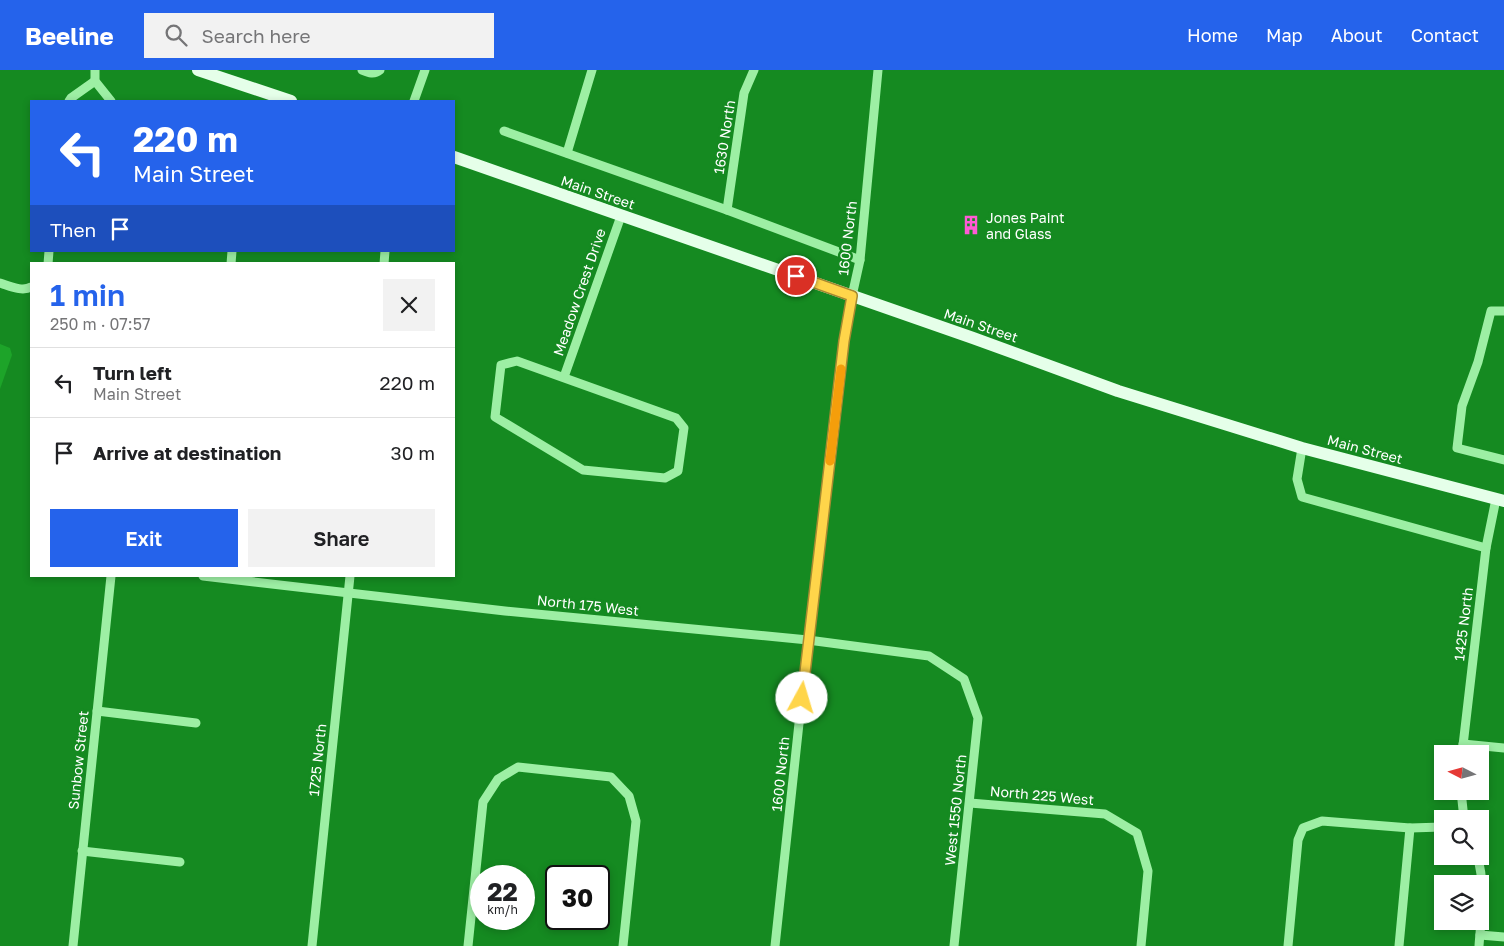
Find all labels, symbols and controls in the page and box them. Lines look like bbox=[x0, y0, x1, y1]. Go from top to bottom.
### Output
search box bbox=[144, 13, 494, 58]
text: Beeline bbox=[25, 21, 114, 50]
icon: search bbox=[162, 21, 190, 49]
text: Search here bbox=[202, 24, 310, 47]
text: Home bbox=[1187, 24, 1238, 46]
text: Map bbox=[1266, 24, 1303, 46]
text: About bbox=[1331, 24, 1383, 46]
text: Contact bbox=[1411, 24, 1479, 46]
street label: 1630 North bbox=[710, 99, 738, 175]
text: 220 m bbox=[133, 118, 238, 160]
icon: left bbox=[50, 120, 115, 185]
text: Main Street bbox=[133, 160, 254, 187]
street label: Main Street bbox=[559, 171, 637, 213]
street label: 1600 North bbox=[834, 200, 860, 276]
place label: Jones Paint and Glass bbox=[986, 209, 1065, 242]
building icon: Jones Paint and Glass bbox=[960, 214, 982, 236]
icon: arrive bbox=[106, 215, 134, 243]
text: Then bbox=[50, 218, 96, 241]
street label: Meadow Crest Drive bbox=[549, 226, 609, 358]
pin bbox=[775, 255, 817, 297]
icon: arrive bbox=[782, 262, 810, 290]
text: 1 min bbox=[50, 277, 125, 313]
button: close bbox=[383, 279, 435, 331]
street label: Main Street bbox=[942, 304, 1020, 346]
text: 250 m · 07:57 bbox=[50, 314, 150, 334]
text: Turn left bbox=[93, 361, 172, 384]
icon: left bbox=[50, 369, 78, 397]
text: 220 m bbox=[380, 371, 435, 394]
text: Main Street bbox=[93, 384, 181, 404]
street label: Main Street bbox=[1325, 431, 1405, 467]
icon: arrive bbox=[50, 439, 78, 467]
text: Arrive at destination bbox=[93, 441, 281, 464]
text: 30 m bbox=[391, 441, 435, 464]
button: Exit bbox=[50, 509, 238, 567]
button: Share bbox=[248, 509, 435, 567]
street label: 1425 North bbox=[1450, 586, 1476, 662]
street label: North 175 West bbox=[536, 591, 640, 619]
position arrow bbox=[775, 671, 827, 723]
street label: Sunbow Street bbox=[64, 710, 92, 810]
street label: 1725 North bbox=[305, 723, 329, 797]
street label: 1600 North bbox=[768, 736, 792, 812]
north arrow bbox=[1434, 745, 1489, 800]
map controls bbox=[1434, 745, 1489, 930]
street label: West 1550 North bbox=[941, 754, 969, 866]
street label: North 225 West bbox=[989, 782, 1095, 808]
button: search bbox=[1434, 810, 1489, 865]
speed limit sign: 30 bbox=[545, 865, 610, 930]
button: layers bbox=[1434, 875, 1489, 930]
text: 22 bbox=[487, 876, 518, 907]
text: km/h bbox=[487, 902, 518, 917]

